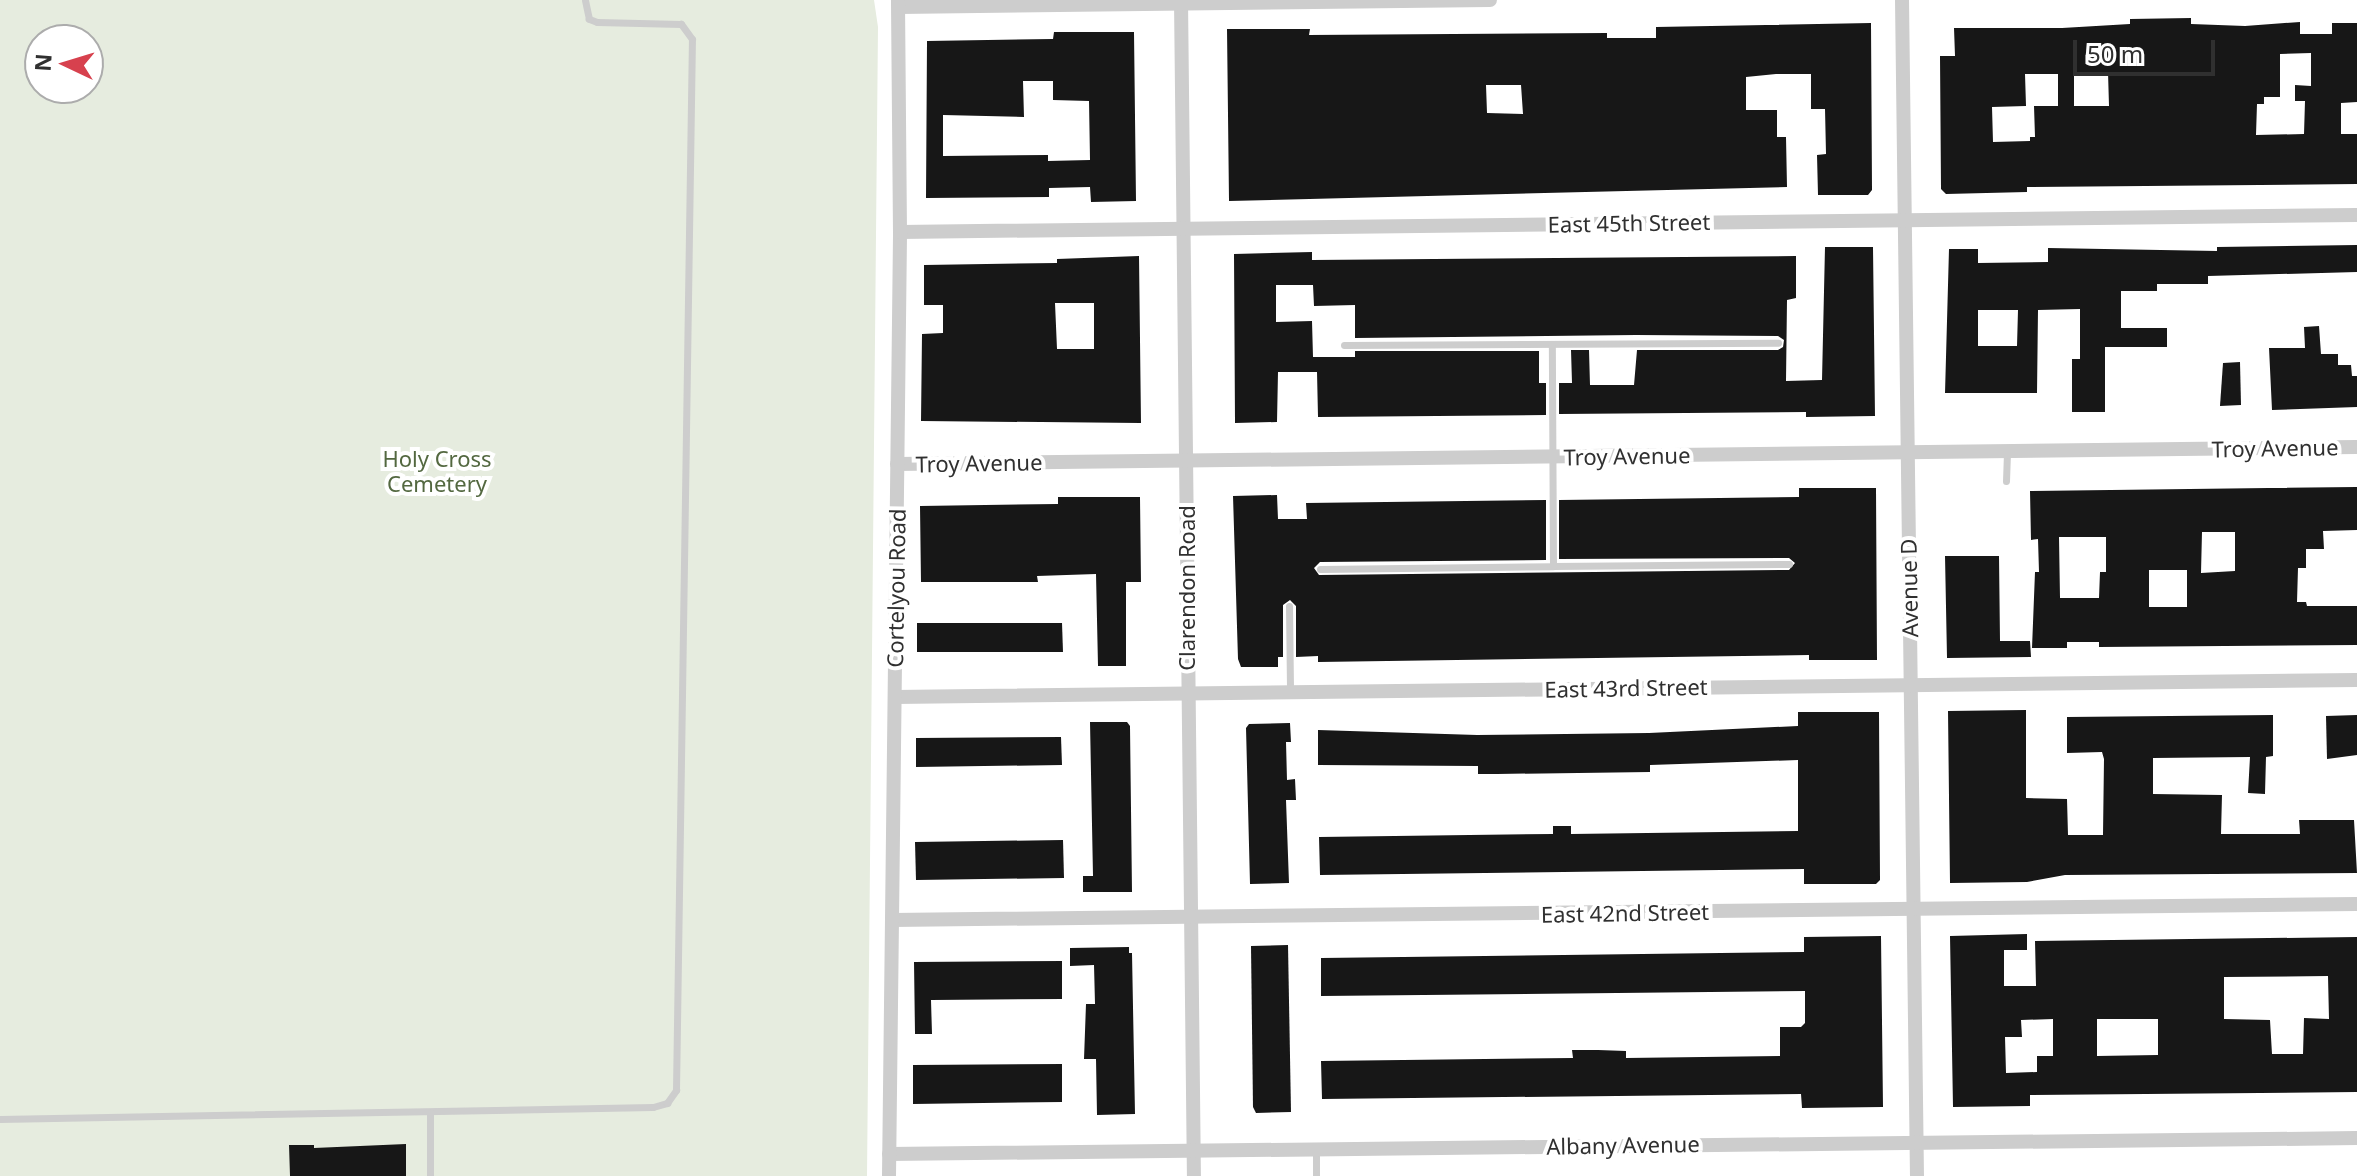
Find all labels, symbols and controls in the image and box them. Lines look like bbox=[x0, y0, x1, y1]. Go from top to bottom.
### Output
north arrow bbox=[24, 24, 104, 104]
scale bar bbox=[2077, 24, 2219, 74]
text: 50 m bbox=[2087, 37, 2143, 70]
text: N bbox=[26, 53, 58, 72]
street label: East 45th Street bbox=[1547, 208, 1711, 238]
street label: Troy Avenue bbox=[2211, 434, 2339, 462]
street label: Troy Avenue bbox=[1563, 442, 1691, 470]
park label: Holy Cross Cemetery bbox=[382, 445, 492, 496]
street label: Troy Avenue bbox=[915, 449, 1043, 477]
street label: Clarendon Road bbox=[1174, 505, 1200, 671]
street label: Cortelyou Road bbox=[881, 508, 911, 668]
street label: Avenue D bbox=[1895, 538, 1923, 638]
street label: East 43rd Street bbox=[1544, 673, 1708, 703]
street label: East 42nd Street bbox=[1541, 898, 1709, 928]
street label: Albany Avenue bbox=[1546, 1130, 1700, 1160]

